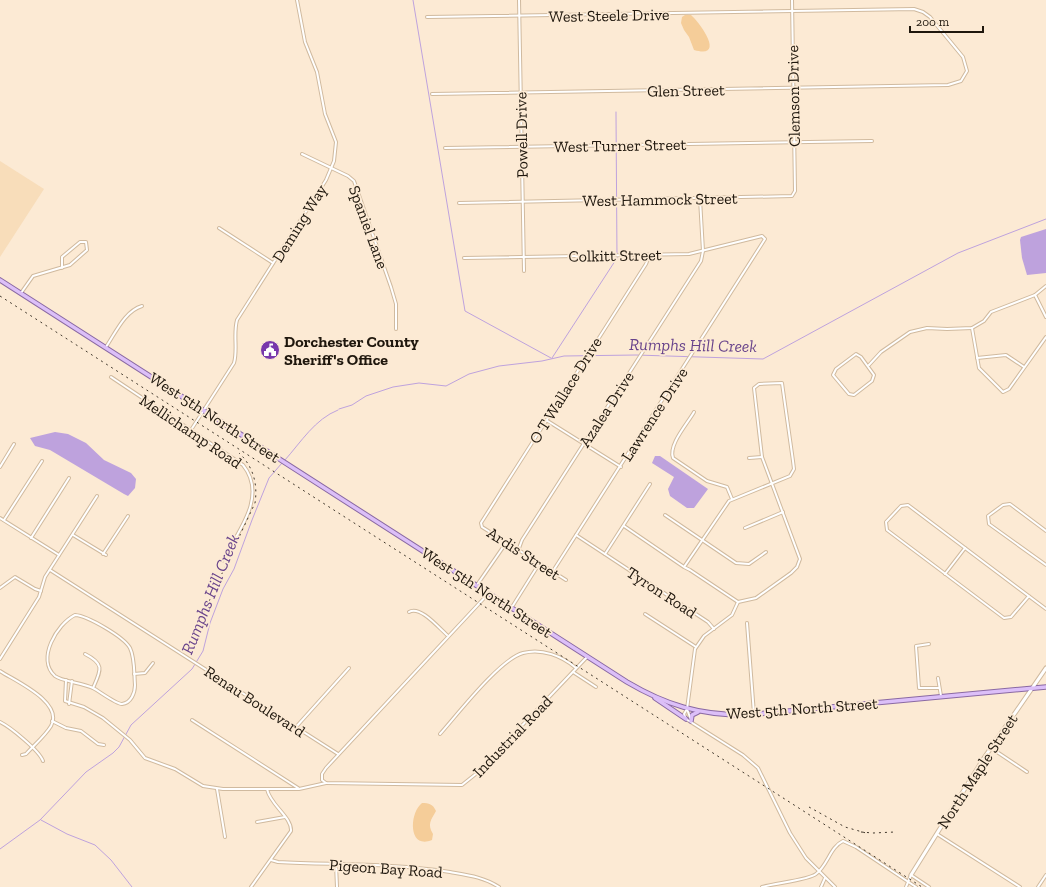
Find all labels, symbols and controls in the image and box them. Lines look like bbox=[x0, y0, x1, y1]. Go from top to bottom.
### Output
street label: West Steele Drive bbox=[548, 5, 670, 26]
scale bar bbox=[910, 8, 983, 34]
text: 200 m bbox=[916, 15, 950, 29]
street label: Clemson Drive bbox=[783, 45, 804, 147]
street label: Glen Street bbox=[647, 80, 725, 101]
street label: Powell Drive bbox=[511, 92, 532, 178]
street label: West Turner Street bbox=[554, 135, 687, 156]
street label: Deming Way bbox=[268, 180, 331, 266]
street label: Spaniel Lane bbox=[345, 183, 392, 271]
street label: West Hammock Street bbox=[582, 189, 738, 210]
street label: Colkitt Street bbox=[568, 245, 662, 266]
place label: Dorchester County Sheriff's Office bbox=[284, 332, 419, 369]
street label: O T Wallace Drive bbox=[525, 333, 606, 447]
water label: Rumphs Hill Creek bbox=[629, 334, 758, 356]
public building icon: Dorchester County Sheriff's Office bbox=[259, 339, 281, 361]
street label: Lawrence Drive bbox=[617, 364, 692, 465]
street label: West 5th North Street bbox=[146, 368, 284, 467]
street label: Azalea Drive bbox=[575, 368, 638, 451]
street label: Mellichamp Road bbox=[136, 390, 246, 473]
street label: Ardis Street bbox=[484, 523, 564, 584]
water label: Rumphs Hill Creek bbox=[177, 531, 243, 657]
street label: West 5th North Street bbox=[418, 543, 556, 642]
street label: Tyron Road bbox=[623, 563, 701, 622]
street label: Renau Boulevard bbox=[201, 662, 309, 741]
street label: Industrial Road bbox=[469, 691, 556, 781]
street label: West 5th North Street bbox=[726, 694, 878, 723]
street label: North Maple Street bbox=[933, 710, 1022, 832]
street label: Pigeon Bay Road bbox=[329, 855, 444, 882]

